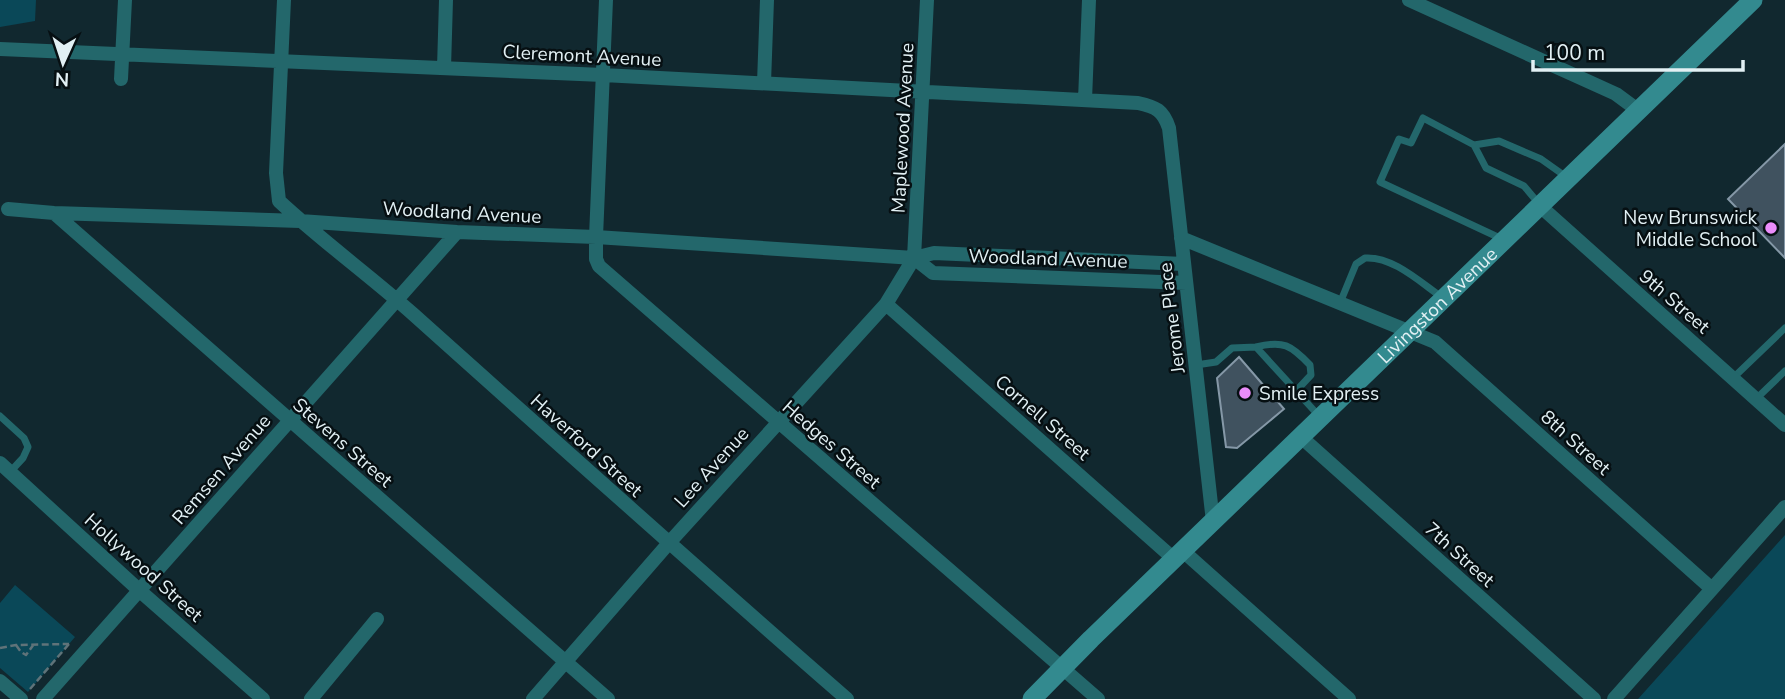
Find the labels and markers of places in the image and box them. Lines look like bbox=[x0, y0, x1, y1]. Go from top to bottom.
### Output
place label: New Brunswick Middle School bbox=[1623, 205, 1757, 253]
marker: New Brunswick Middle School bbox=[1763, 220, 1779, 236]
place label: Smile Express bbox=[1259, 381, 1379, 407]
marker: Smile Express bbox=[1237, 385, 1253, 401]

